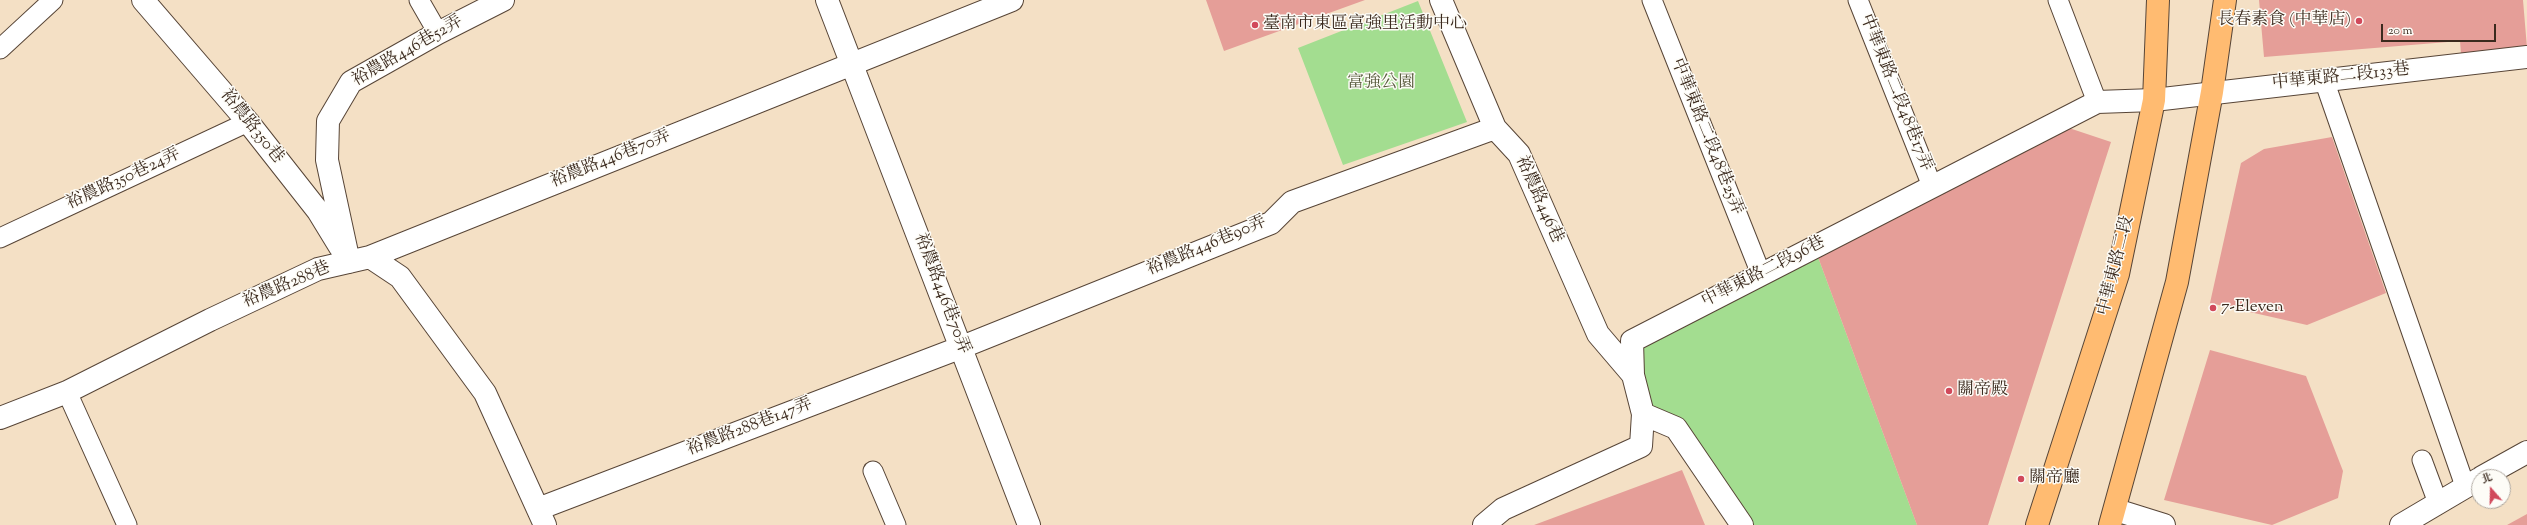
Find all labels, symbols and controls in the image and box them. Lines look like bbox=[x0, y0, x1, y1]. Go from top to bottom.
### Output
place label: 長春素食 (中華店) bbox=[2217, 11, 2351, 31]
street label: 裕農路446巷52弄 bbox=[349, 12, 467, 92]
street label: 中華東路二段48巷17弄 bbox=[1854, 12, 1936, 174]
place label: 臺南市東區富強里活動中心 bbox=[1263, 15, 1467, 35]
marker: 長春素食 (中華店) bbox=[2354, 16, 2364, 26]
scale bar bbox=[2383, 16, 2498, 42]
marker: 臺南市東區富強里活動中心 bbox=[1250, 20, 1260, 30]
text: 20 m bbox=[2388, 22, 2412, 40]
street label: 中華東路二段48巷25弄 bbox=[1665, 56, 1747, 218]
street label: 中華東路二段133巷 bbox=[2271, 61, 2411, 95]
park label: 富強公園 bbox=[1347, 74, 1415, 94]
street label: 裕農路350巷 bbox=[215, 86, 287, 168]
street label: 裕農路446巷70弄 bbox=[548, 127, 674, 193]
street label: 裕農路350巷24弄 bbox=[64, 145, 184, 215]
street label: 裕農路446巷 bbox=[1510, 153, 1566, 247]
street label: 裕農路446巷90弄 bbox=[1144, 213, 1270, 281]
street label: 中華東路二段 bbox=[2095, 214, 2139, 318]
street label: 裕農路446巷70弄 bbox=[909, 231, 973, 357]
street label: 中華東路二段96巷 bbox=[1699, 233, 1829, 313]
street label: 裕農路288巷 bbox=[240, 258, 334, 314]
place label: 7-Eleven bbox=[2221, 298, 2284, 318]
marker: 7-Eleven bbox=[2208, 303, 2218, 313]
place label: 關帝殿 bbox=[1957, 381, 2008, 401]
marker: 關帝殿 bbox=[1944, 386, 1954, 396]
street label: 裕農路288巷147弄 bbox=[684, 395, 816, 461]
place label: 關帝廳 bbox=[2029, 469, 2080, 489]
north arrow bbox=[2471, 469, 2511, 509]
text: 北 bbox=[2479, 469, 2495, 488]
marker: 關帝廳 bbox=[2016, 474, 2026, 484]

